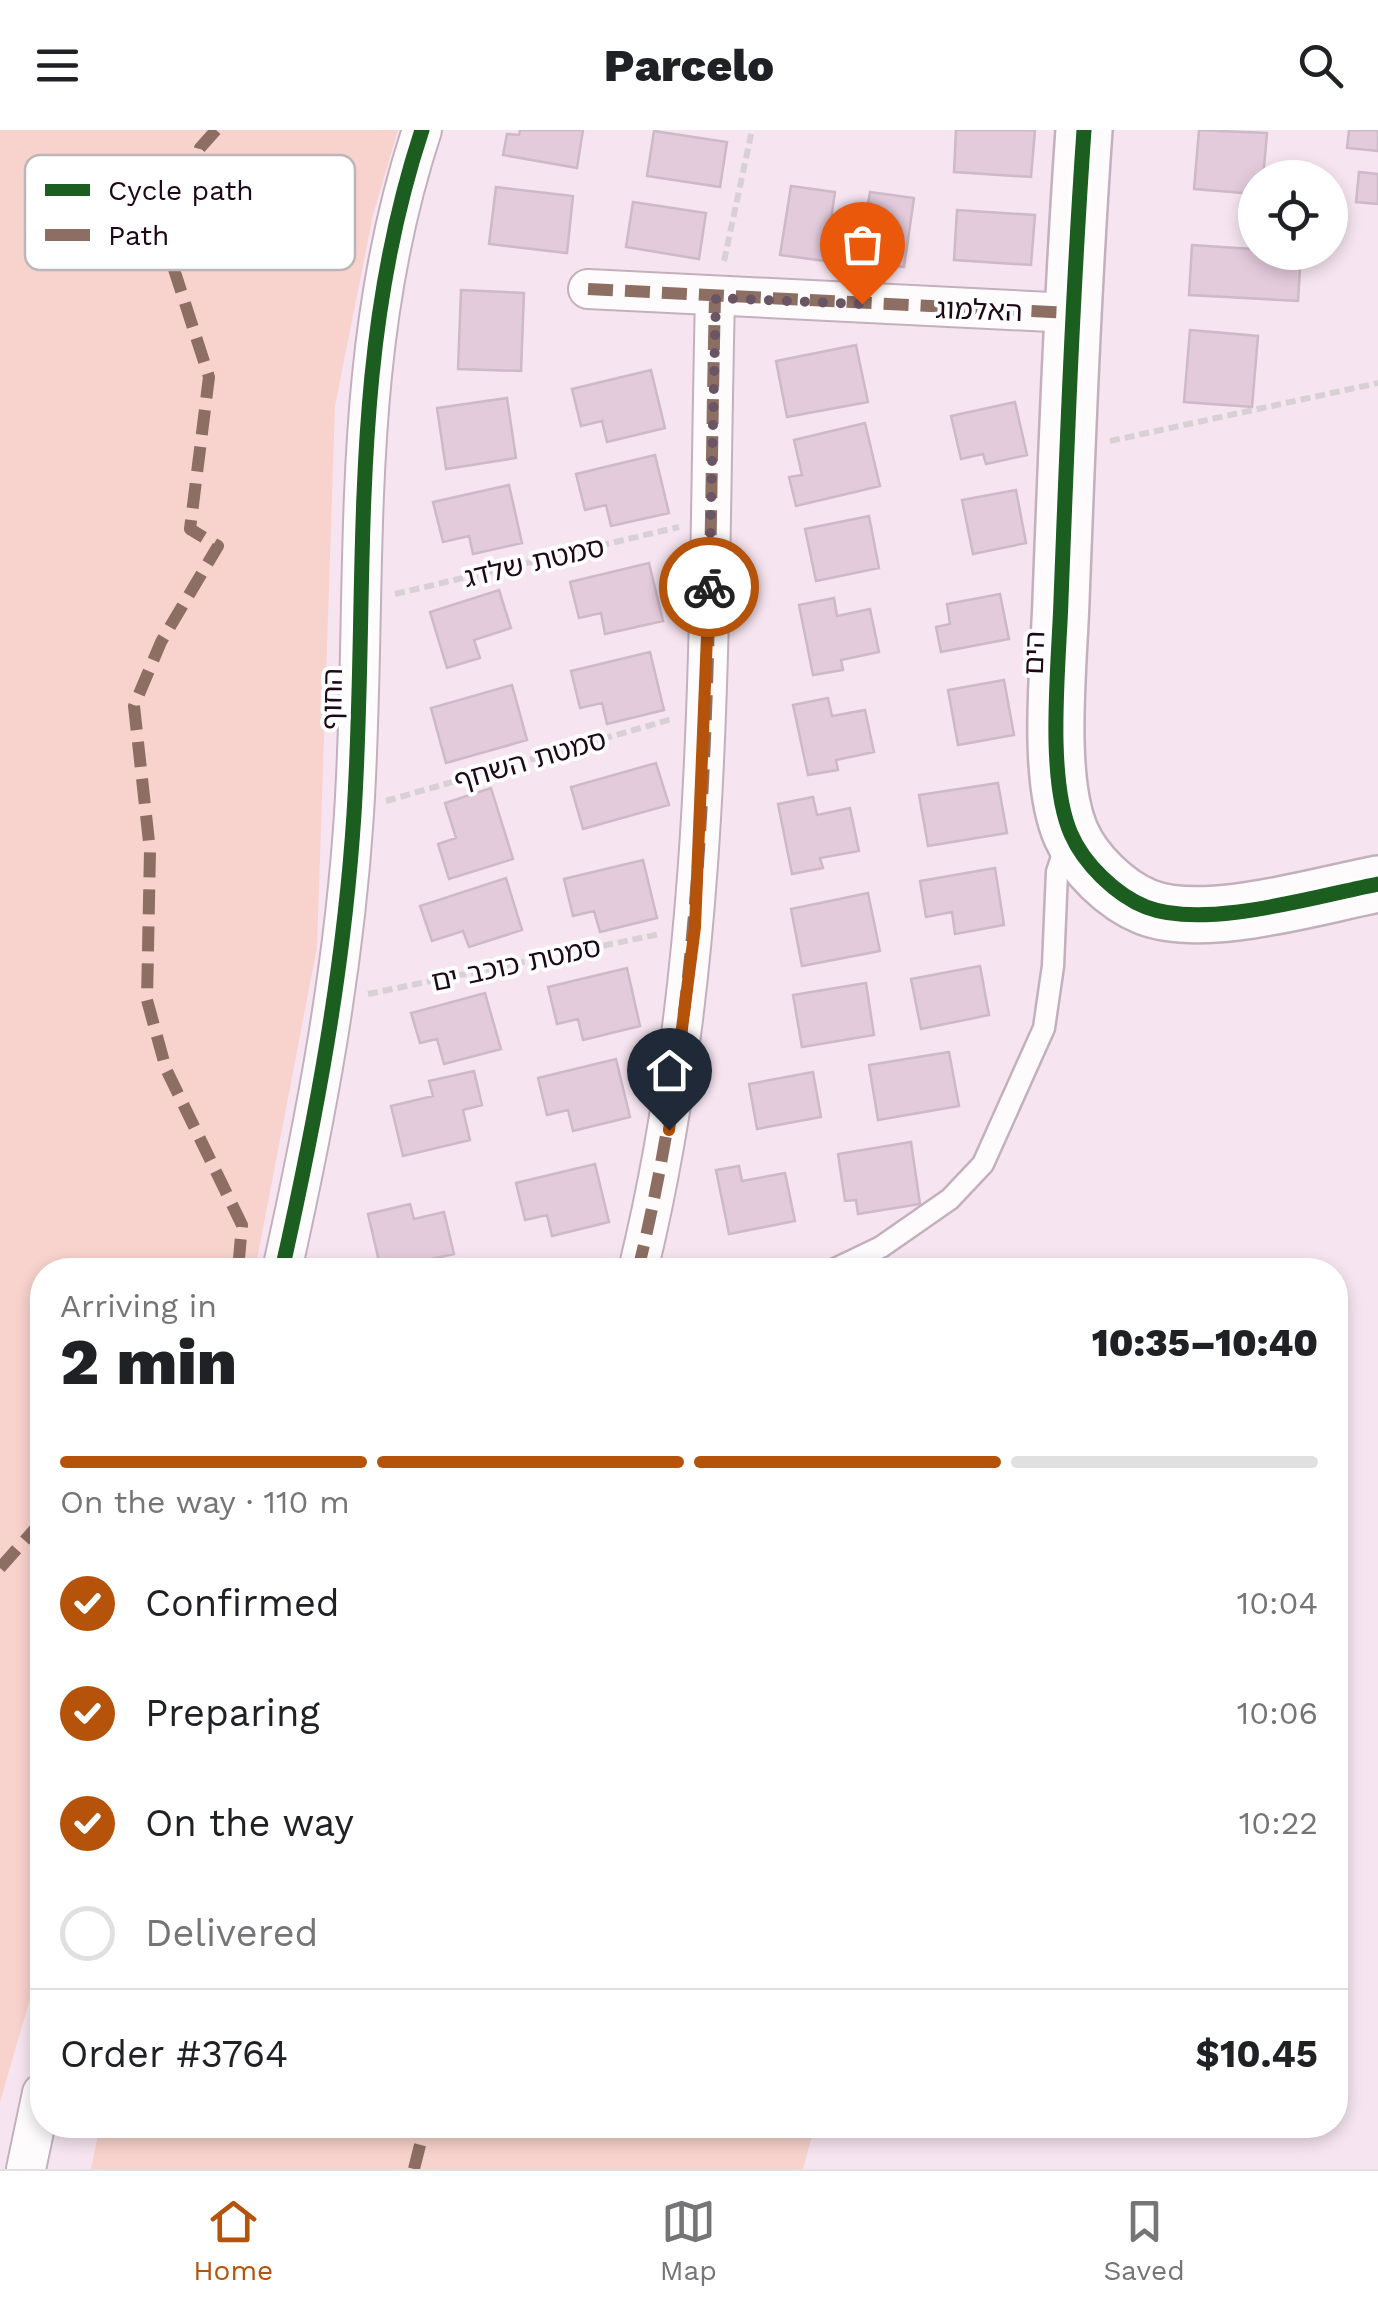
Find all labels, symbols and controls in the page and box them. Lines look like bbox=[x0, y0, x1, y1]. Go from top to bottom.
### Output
icon: menu bbox=[30, 38, 85, 93]
icon: search bbox=[1293, 38, 1348, 93]
text: Parcelo bbox=[604, 39, 774, 92]
legend bbox=[25, 155, 355, 270]
map controls bbox=[1238, 160, 1348, 270]
button: locate bbox=[1238, 160, 1348, 270]
text: Cycle path bbox=[108, 174, 254, 207]
pin bbox=[820, 202, 905, 305]
icon: bag bbox=[835, 217, 890, 272]
text: Path bbox=[108, 219, 169, 252]
street label: האלמוג bbox=[935, 292, 1023, 328]
street label: סמטת שלדג bbox=[460, 530, 608, 594]
courier bbox=[659, 537, 759, 637]
icon: bike bbox=[682, 560, 737, 615]
street label: הים bbox=[1017, 630, 1051, 676]
street label: החוף bbox=[315, 668, 349, 730]
street label: סמטת השחף bbox=[450, 723, 610, 797]
street label: סמטת כוכב ים bbox=[428, 930, 604, 998]
pin bbox=[627, 1028, 712, 1131]
icon: home bbox=[642, 1043, 697, 1098]
text: Arriving in bbox=[60, 1287, 217, 1325]
text: 10:35–10:40 bbox=[1092, 1321, 1318, 1365]
text: 2 min bbox=[60, 1324, 237, 1400]
text: On the way · 110 m bbox=[60, 1483, 350, 1521]
icon: check bbox=[60, 1576, 115, 1631]
text: Confirmed bbox=[145, 1581, 340, 1625]
text: 10:04 bbox=[1237, 1584, 1318, 1622]
icon: check bbox=[60, 1686, 115, 1741]
text: Preparing bbox=[145, 1691, 320, 1735]
text: 10:06 bbox=[1237, 1694, 1318, 1732]
icon: check bbox=[60, 1796, 115, 1851]
text: On the way bbox=[145, 1801, 354, 1845]
text: 10:22 bbox=[1239, 1804, 1318, 1842]
text: Delivered bbox=[145, 1911, 318, 1955]
text: Order #3764 bbox=[60, 2032, 288, 2076]
text: $10.45 bbox=[1196, 2032, 1318, 2076]
tab: Home bbox=[193, 2194, 273, 2287]
tab: Map bbox=[660, 2194, 717, 2287]
tab: Saved bbox=[1103, 2194, 1185, 2287]

